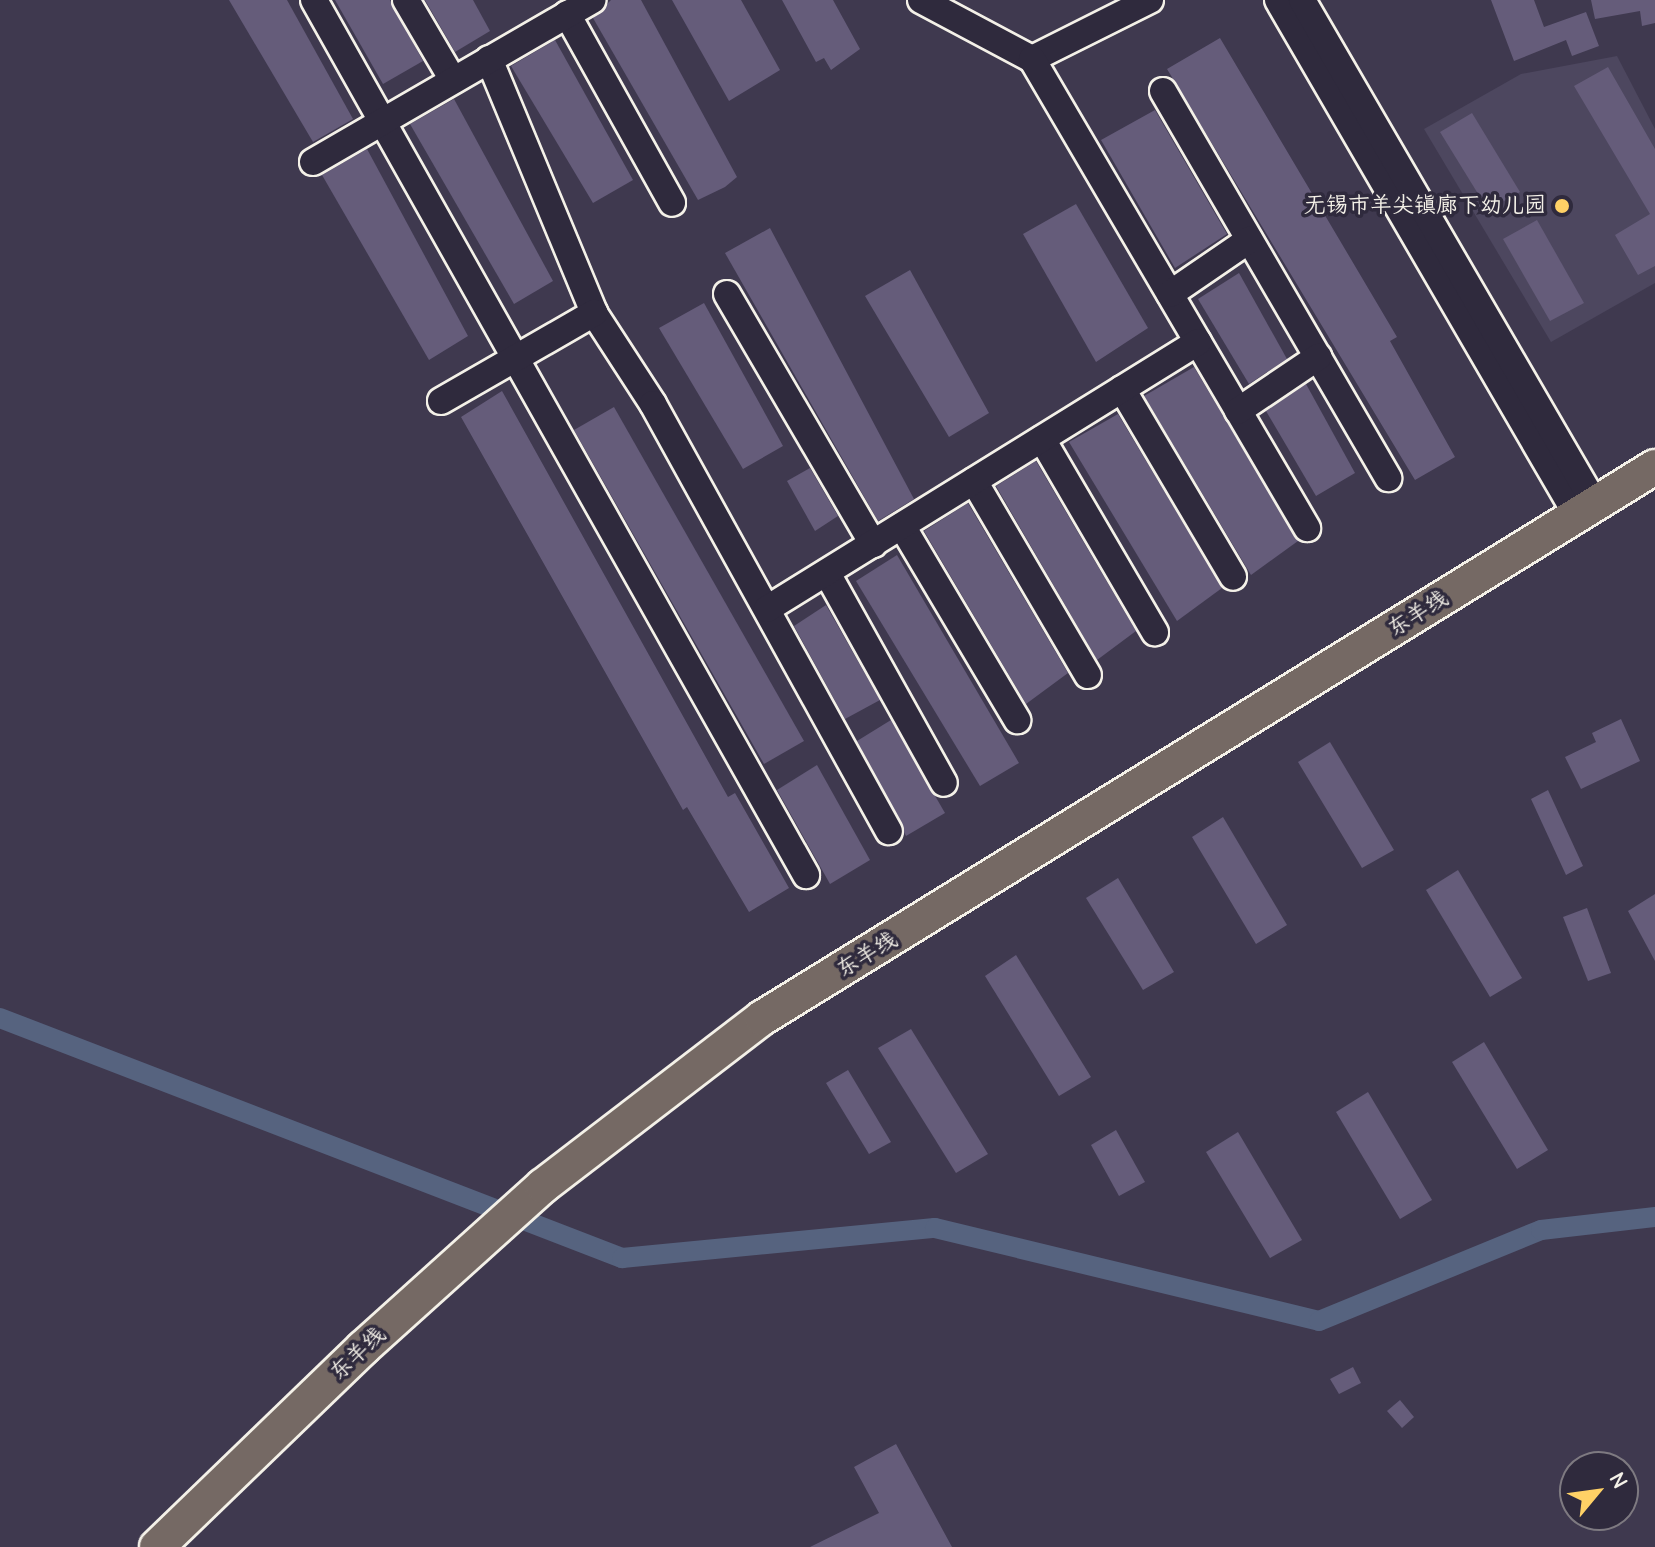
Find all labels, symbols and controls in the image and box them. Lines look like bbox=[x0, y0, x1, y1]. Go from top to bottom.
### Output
place label: 无锡市羊尖镇廊下幼儿园 bbox=[1304, 193, 1546, 219]
marker: 无锡市羊尖镇廊下幼儿园 bbox=[1553, 197, 1571, 215]
street label: 东羊线 bbox=[1383, 585, 1453, 643]
street label: 东羊线 bbox=[832, 927, 902, 983]
street label: 东羊线 bbox=[325, 1322, 391, 1386]
north arrow bbox=[1559, 1451, 1639, 1531]
text: N bbox=[1603, 1468, 1633, 1493]

